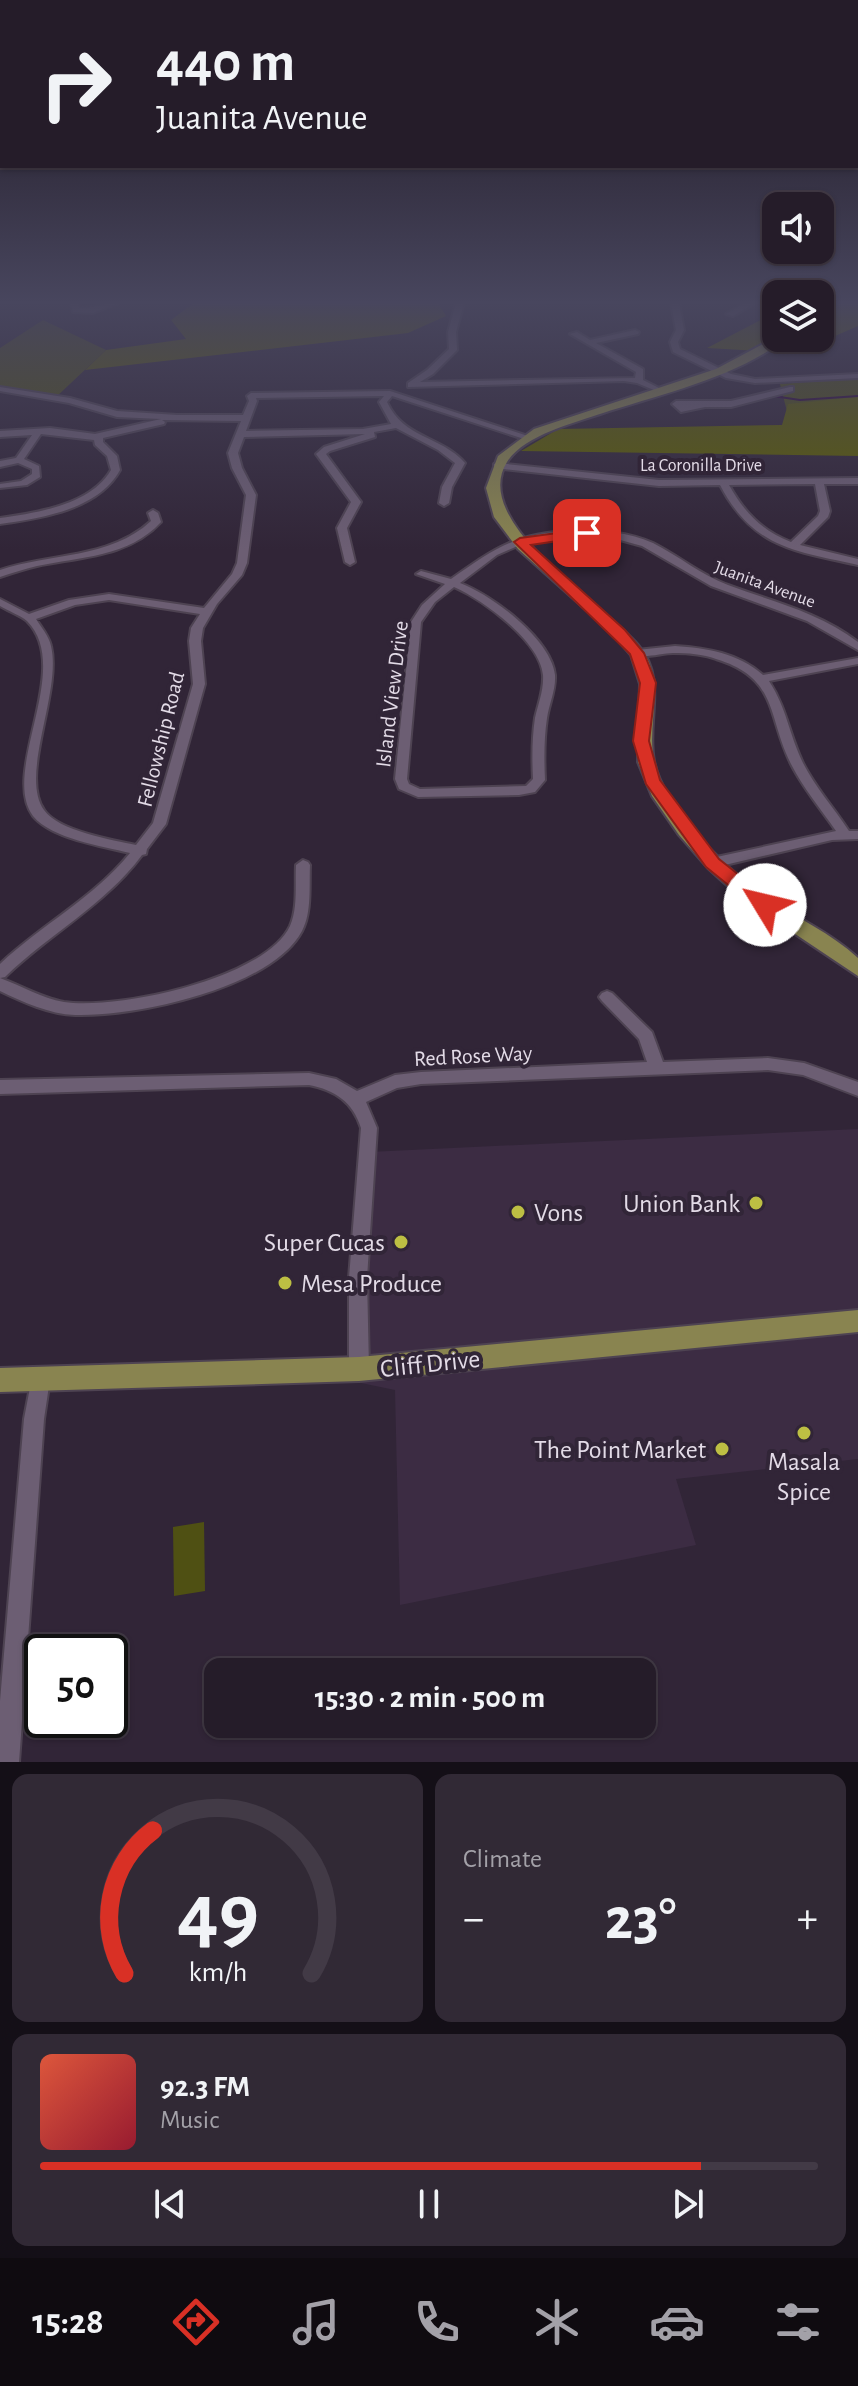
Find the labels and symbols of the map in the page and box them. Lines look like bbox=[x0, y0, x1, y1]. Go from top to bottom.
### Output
street label: La Coronilla Drive bbox=[640, 457, 762, 475]
pin bbox=[553, 499, 621, 567]
street label: Juanita Avenue bbox=[712, 558, 817, 611]
street label: Island View Drive bbox=[372, 620, 412, 769]
street label: Fellowship Road bbox=[134, 669, 188, 809]
position arrow bbox=[723, 863, 807, 947]
street label: Red Rose Way bbox=[413, 1042, 533, 1070]
place label: Union Bank bbox=[623, 1191, 740, 1217]
marker: Union Bank bbox=[747, 1194, 765, 1212]
place label: Vons bbox=[534, 1200, 583, 1226]
marker: Vons bbox=[509, 1203, 527, 1221]
place label: Super Cucas bbox=[264, 1230, 385, 1256]
marker: Super Cucas bbox=[392, 1233, 410, 1251]
place label: Mesa Produce bbox=[301, 1271, 442, 1297]
marker: Mesa Produce bbox=[276, 1274, 294, 1292]
street label: Cliff Drive bbox=[379, 1346, 481, 1382]
marker: Masala Spice bbox=[795, 1424, 813, 1442]
place label: The Point Market bbox=[534, 1437, 706, 1463]
marker: The Point Market bbox=[713, 1440, 731, 1458]
place label: Masala Spice bbox=[768, 1449, 840, 1505]
speed limit sign: 50 bbox=[24, 1634, 128, 1738]

